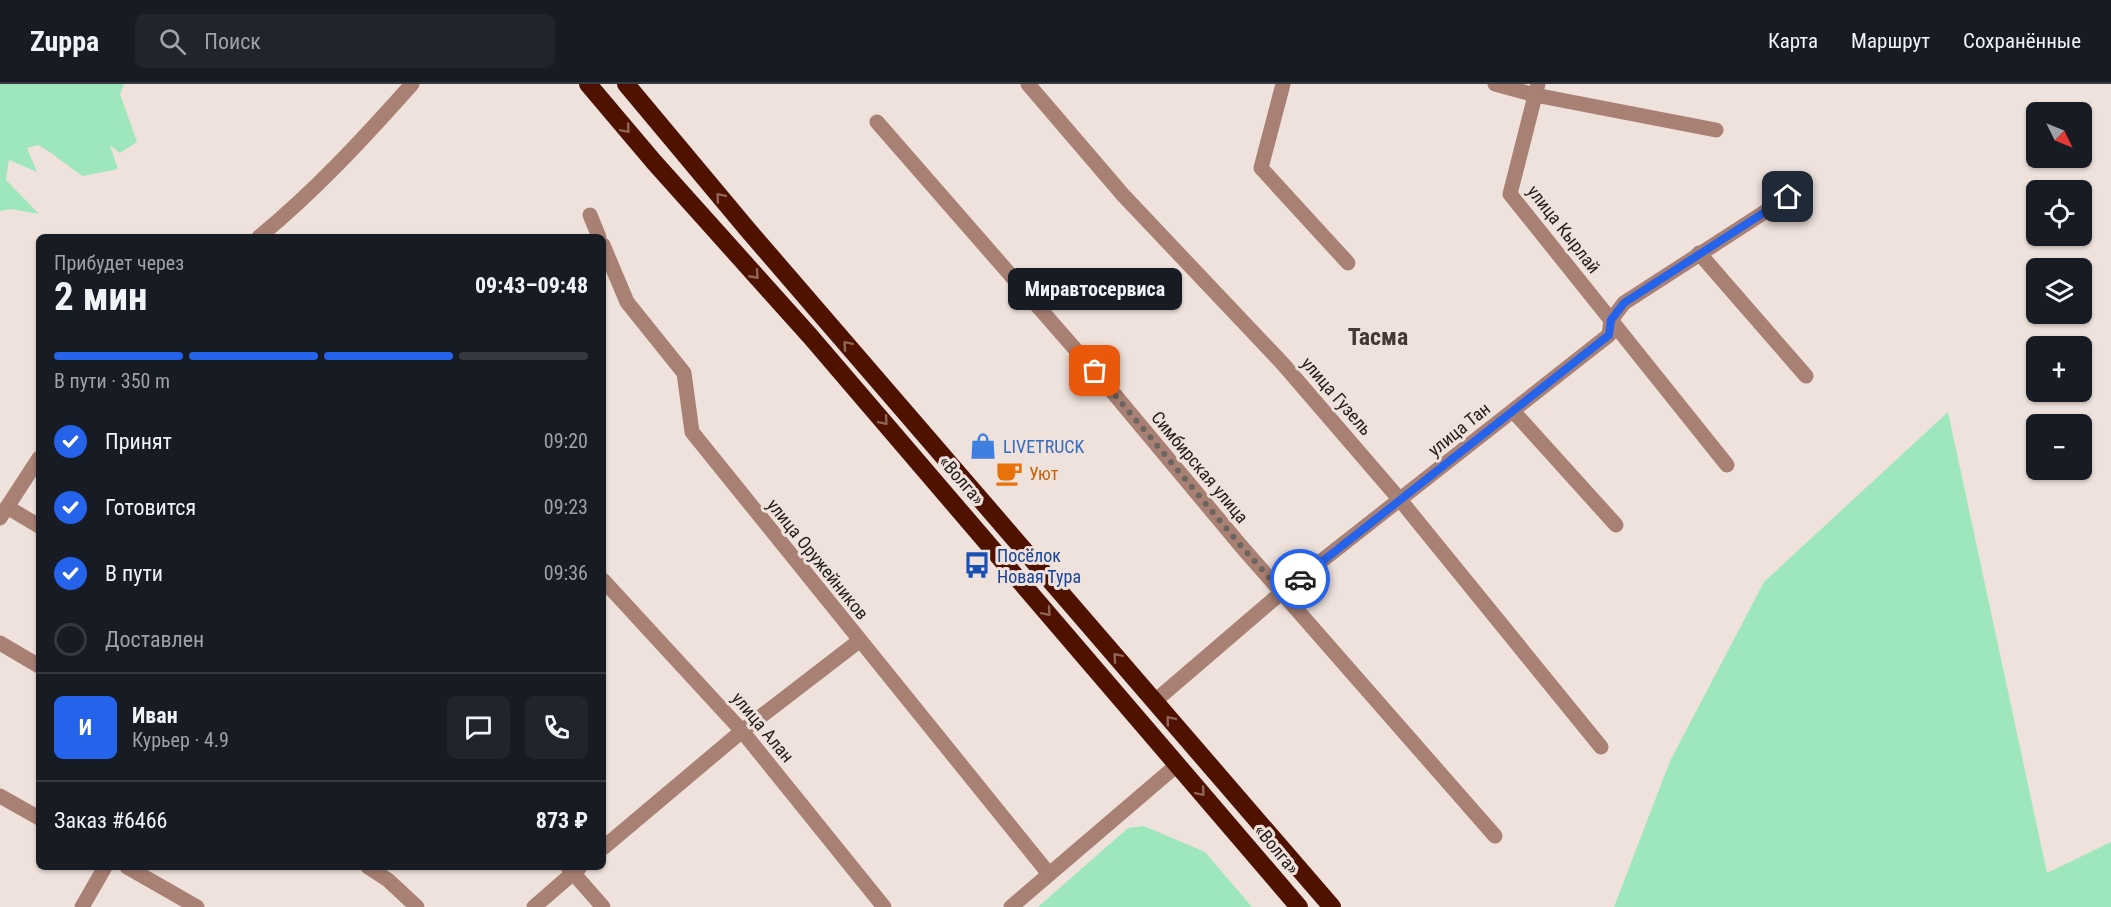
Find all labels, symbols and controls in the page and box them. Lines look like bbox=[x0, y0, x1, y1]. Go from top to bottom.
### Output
search box bbox=[135, 14, 555, 68]
text: Zuppa bbox=[30, 25, 99, 58]
icon: search bbox=[156, 25, 189, 58]
text: Поиск bbox=[204, 29, 261, 54]
text: Карта bbox=[1768, 29, 1818, 53]
text: Маршрут bbox=[1851, 29, 1930, 53]
text: Сохранённые bbox=[1963, 29, 2081, 53]
north arrow bbox=[2026, 102, 2092, 168]
map controls bbox=[2026, 102, 2092, 480]
one-way arrow bbox=[619, 122, 630, 133]
pin bbox=[1762, 171, 1813, 222]
icon: home bbox=[1771, 180, 1804, 213]
button: locate bbox=[2026, 180, 2092, 246]
street label: улица Кырлай bbox=[1523, 181, 1605, 277]
one-way arrow bbox=[716, 193, 727, 204]
text: Прибудет через bbox=[54, 251, 184, 275]
button: layers bbox=[2026, 258, 2092, 324]
one-way arrow bbox=[748, 268, 759, 278]
callout: Миравтосервиса bbox=[1008, 269, 1182, 311]
text: 09:43–09:48 bbox=[475, 273, 588, 298]
text: 2 мин bbox=[54, 274, 148, 320]
text: Миравтосервиса bbox=[1025, 277, 1165, 301]
district label: Тасма bbox=[1348, 323, 1408, 351]
button: + bbox=[2026, 336, 2092, 402]
one-way arrow bbox=[843, 341, 854, 352]
pin bbox=[1069, 345, 1120, 396]
street label: улица Гузель bbox=[1297, 353, 1377, 439]
icon: bag bbox=[1078, 354, 1111, 387]
text: В пути · 350 m bbox=[54, 369, 170, 393]
street label: улица Тан bbox=[1424, 398, 1494, 460]
street label: Симбирская улица bbox=[1147, 407, 1253, 527]
one-way arrow bbox=[876, 414, 887, 425]
button: − bbox=[2026, 414, 2092, 480]
icon: check bbox=[54, 425, 87, 458]
text: Принят bbox=[105, 429, 172, 454]
text: 09:20 bbox=[544, 429, 588, 453]
shop icon: LIVETRUCK bbox=[968, 431, 998, 461]
place label: LIVETRUCK bbox=[1003, 436, 1085, 457]
street label: «Волга» bbox=[935, 451, 989, 509]
cafe icon: Уют bbox=[994, 458, 1024, 488]
place label: Уют bbox=[1029, 463, 1059, 484]
icon: check bbox=[54, 491, 87, 524]
street label: улица Оружейников bbox=[763, 494, 873, 624]
text: Готовится bbox=[105, 495, 196, 520]
text: 09:23 bbox=[544, 495, 588, 519]
place label: Посёлок Новая Тура bbox=[997, 545, 1081, 587]
courier bbox=[1270, 549, 1330, 609]
bus stop icon: Посёлок Новая Тура bbox=[962, 550, 992, 580]
icon: check bbox=[54, 557, 87, 590]
text: В пути bbox=[105, 561, 163, 586]
text: 09:36 bbox=[544, 561, 588, 585]
icon: car bbox=[1284, 563, 1317, 596]
one-way arrow bbox=[1040, 605, 1051, 616]
text: Доставлен bbox=[105, 627, 204, 652]
one-way arrow bbox=[1113, 653, 1124, 664]
street label: улица Алан bbox=[728, 688, 798, 766]
button: chat bbox=[447, 696, 510, 759]
button: phone bbox=[525, 696, 588, 759]
text: Иван bbox=[132, 703, 178, 728]
text: И bbox=[79, 715, 92, 740]
one-way arrow bbox=[1167, 716, 1178, 727]
text: Курьер · 4.9 bbox=[132, 728, 229, 752]
one-way arrow bbox=[1194, 785, 1205, 796]
text: Заказ #6466 bbox=[54, 808, 167, 833]
text: 873 ₽ bbox=[536, 808, 588, 833]
street label: «Волга» bbox=[1250, 820, 1304, 878]

